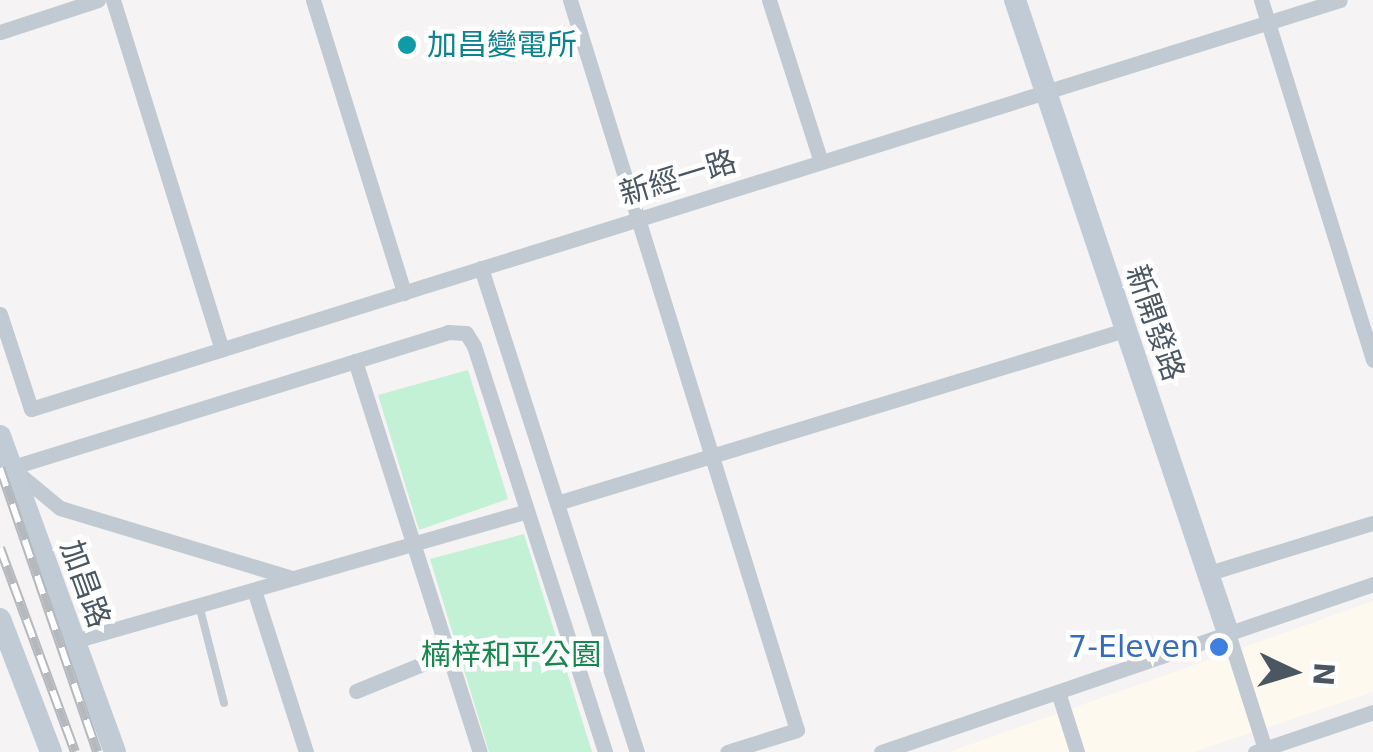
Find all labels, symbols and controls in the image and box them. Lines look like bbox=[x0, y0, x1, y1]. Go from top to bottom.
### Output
place label: 加昌變電所 bbox=[427, 27, 577, 63]
marker: 加昌變電所 bbox=[396, 34, 418, 56]
street label: 新經一路 bbox=[615, 143, 741, 213]
street label: 新開發路 bbox=[1118, 260, 1192, 386]
street label: 加昌路 bbox=[53, 536, 117, 632]
north arrow bbox=[1243, 622, 1343, 722]
place label: 7-Eleven bbox=[1068, 629, 1199, 665]
marker: 7-Eleven bbox=[1208, 636, 1230, 658]
park label: 楠梓和平公園 bbox=[421, 637, 601, 673]
text: N bbox=[1306, 661, 1341, 687]

